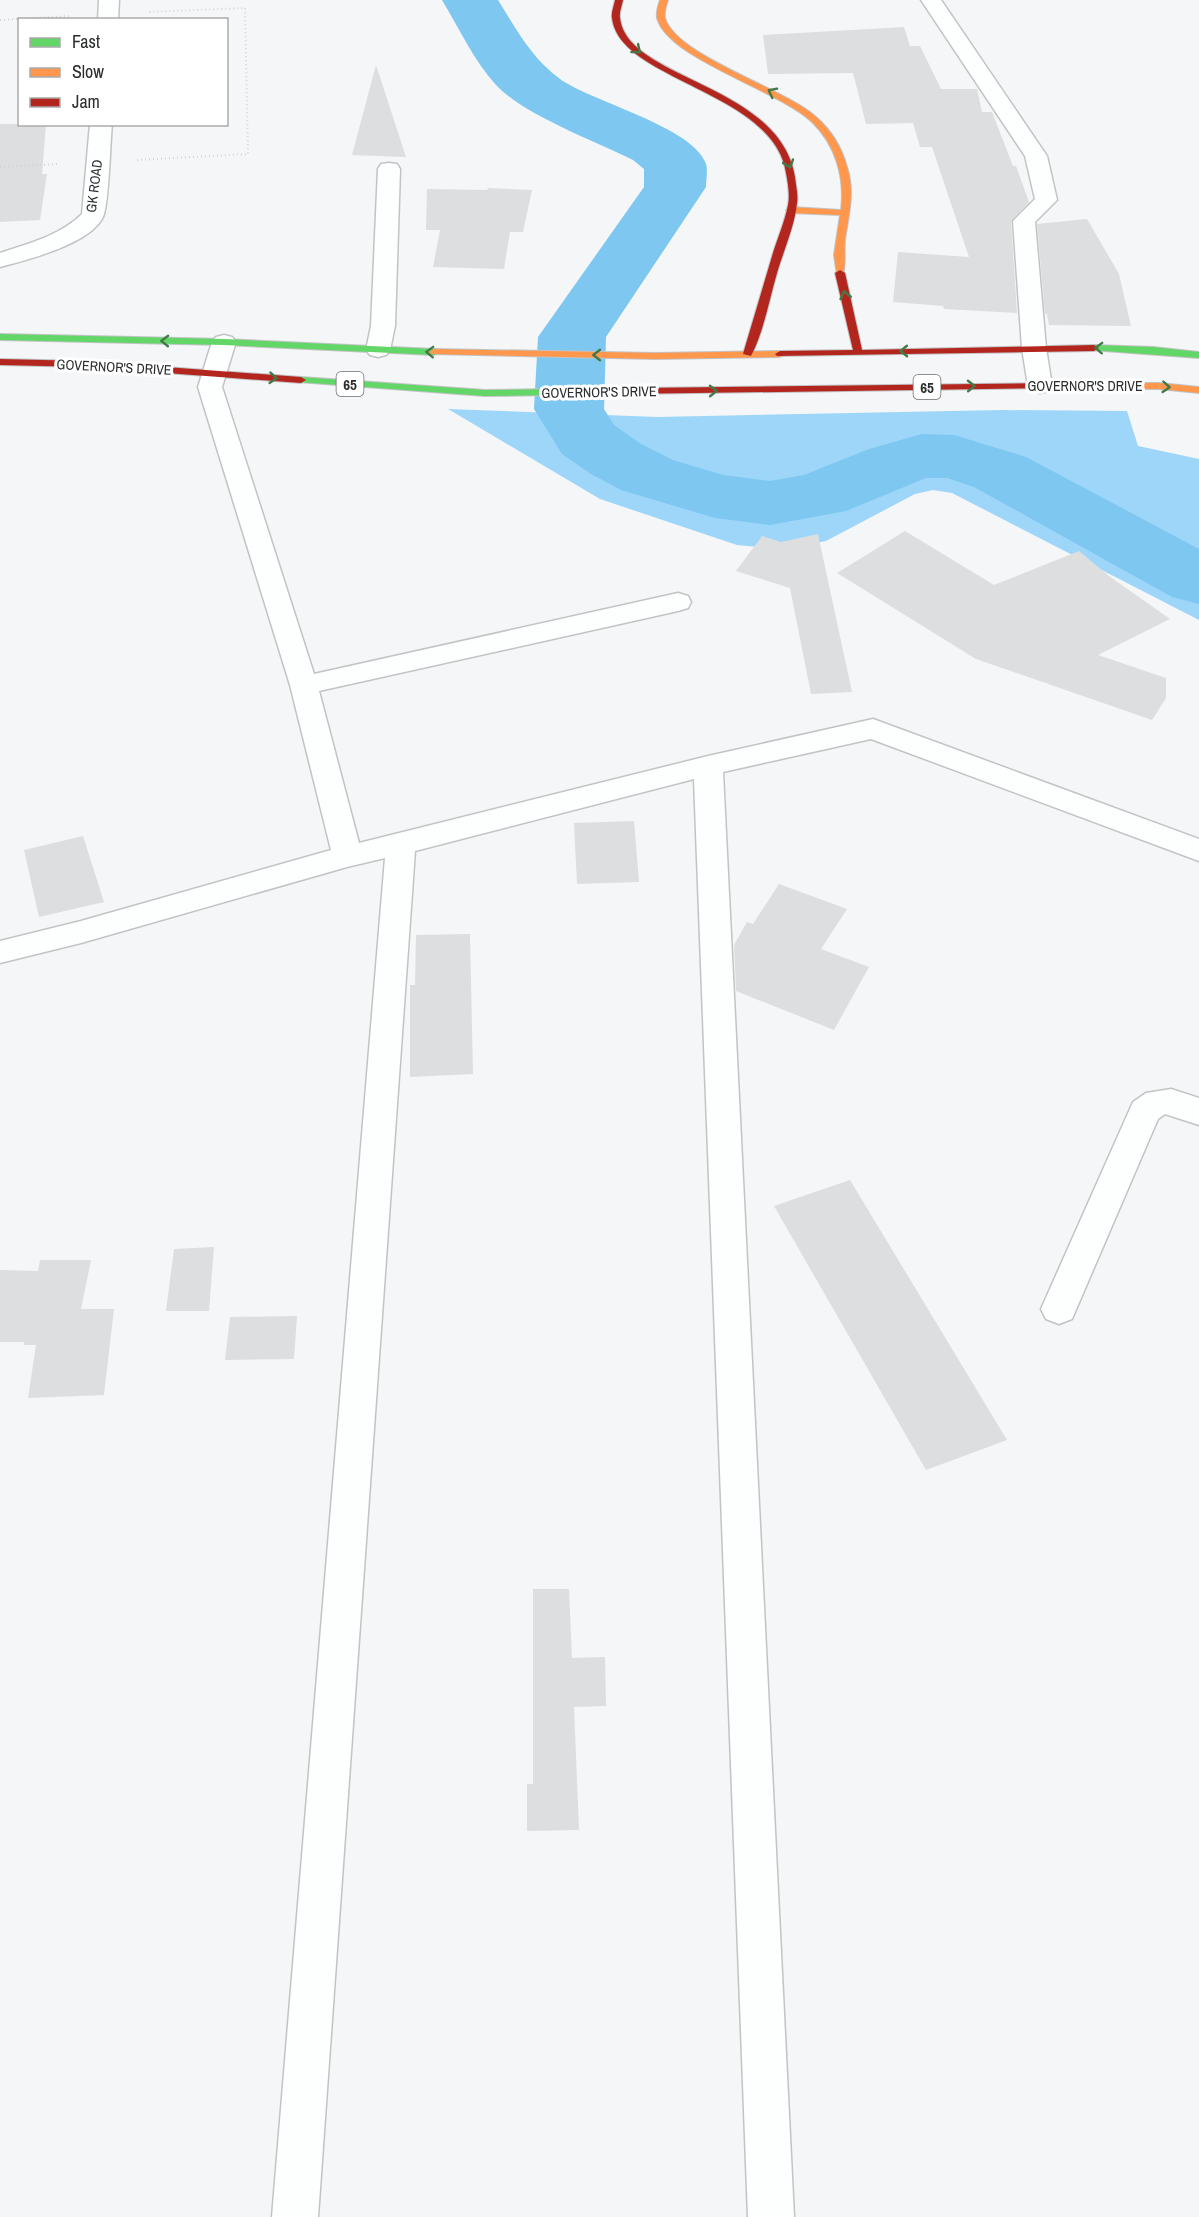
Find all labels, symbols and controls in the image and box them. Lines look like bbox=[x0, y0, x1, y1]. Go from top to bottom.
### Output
legend bbox=[18, 18, 228, 126]
text: Fast bbox=[72, 29, 100, 54]
one-way arrow bbox=[630, 43, 641, 54]
text: Slow bbox=[72, 59, 104, 84]
one-way arrow bbox=[767, 88, 778, 99]
text: Jam bbox=[72, 89, 100, 114]
street label: GK ROAD bbox=[82, 159, 106, 213]
one-way arrow bbox=[781, 159, 794, 169]
one-way arrow bbox=[839, 290, 852, 300]
one-way arrow bbox=[161, 335, 170, 347]
one-way arrow bbox=[1094, 342, 1103, 355]
one-way arrow bbox=[426, 345, 435, 358]
one-way arrow bbox=[899, 345, 908, 357]
one-way arrow bbox=[592, 349, 601, 361]
street label: GOVERNOR'S DRIVE bbox=[56, 355, 172, 379]
one-way arrow bbox=[269, 371, 278, 384]
road number: 65 bbox=[336, 372, 364, 396]
road number: 65 bbox=[914, 375, 940, 399]
street label: GOVERNOR'S DRIVE bbox=[1027, 377, 1143, 395]
one-way arrow bbox=[967, 380, 976, 392]
one-way arrow bbox=[1162, 380, 1171, 393]
street label: GOVERNOR'S DRIVE bbox=[541, 382, 657, 402]
one-way arrow bbox=[709, 384, 718, 397]

